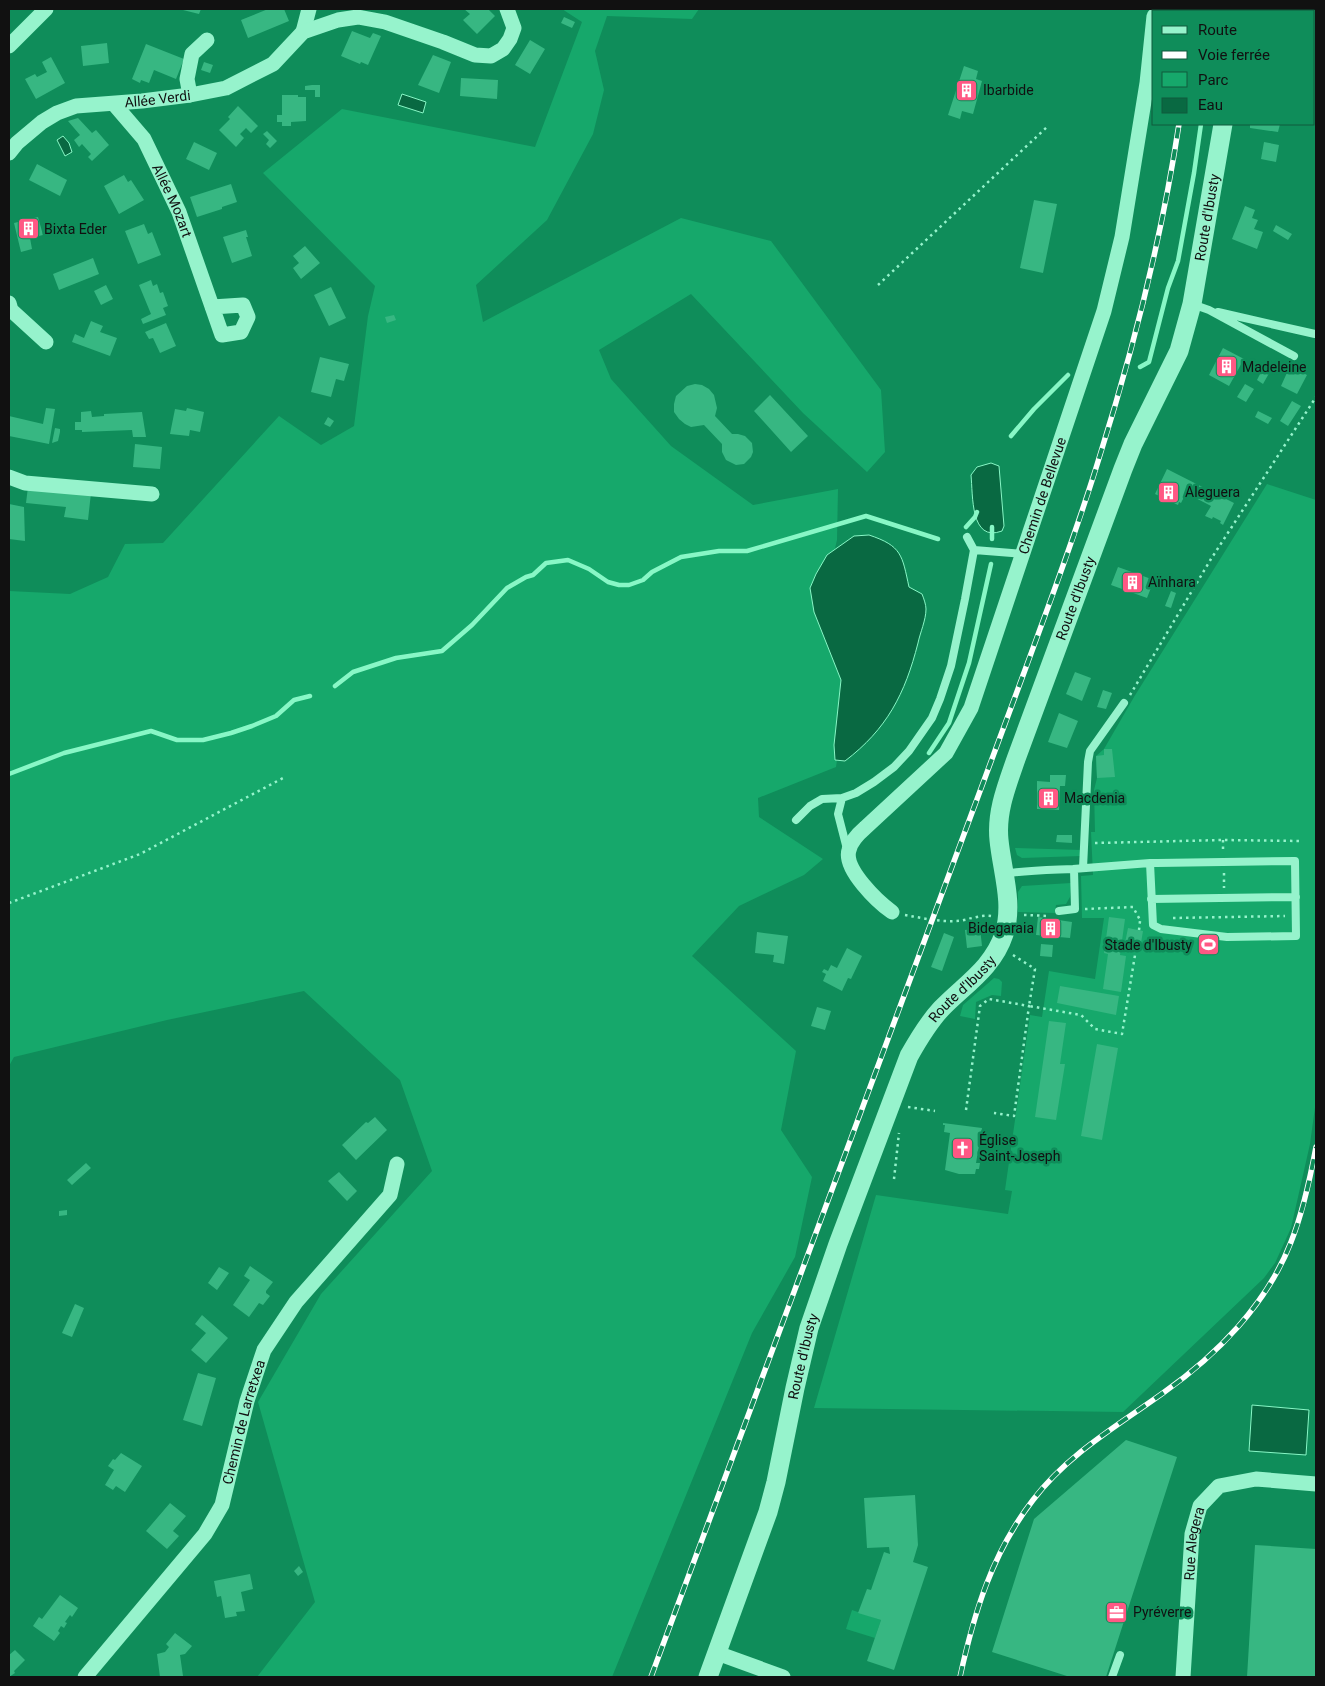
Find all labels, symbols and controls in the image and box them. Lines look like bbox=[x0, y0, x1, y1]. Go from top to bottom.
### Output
legend bbox=[1152, 10, 1315, 125]
text: Route bbox=[1198, 21, 1237, 39]
text: Voie ferrée bbox=[1198, 46, 1270, 64]
text: Parc bbox=[1198, 71, 1228, 89]
building icon: Ibarbide bbox=[955, 78, 979, 102]
place label: Ibarbide bbox=[983, 82, 1034, 98]
street label: Allée Verdi bbox=[124, 87, 191, 110]
text: Eau bbox=[1198, 96, 1223, 114]
street label: Allée Mozart bbox=[149, 161, 195, 240]
street label: Route d'Ibusty bbox=[1192, 172, 1222, 262]
building icon: Bixta Eder bbox=[16, 217, 40, 241]
place label: Bixta Eder bbox=[44, 221, 107, 237]
building icon: Madeleine bbox=[1214, 355, 1238, 379]
place label: Madeleine bbox=[1242, 359, 1307, 375]
street label: Chemin de Bellevue bbox=[1015, 435, 1069, 556]
building icon: Aleguera bbox=[1157, 480, 1181, 504]
place label: Aleguera bbox=[1185, 484, 1240, 500]
street label: Route d'Ibusty bbox=[1053, 554, 1098, 642]
building icon: Aïnhara bbox=[1120, 570, 1144, 594]
place label: Aïnhara bbox=[1148, 574, 1196, 590]
building icon: Macdenia bbox=[1036, 786, 1060, 810]
place label: Macdenia bbox=[1064, 790, 1125, 806]
building icon: Bidegaraia bbox=[1038, 916, 1062, 940]
place label: Bidegaraia bbox=[968, 920, 1034, 936]
sports icon: Stade d'Ibusty bbox=[1196, 933, 1220, 957]
place label: Stade d'Ibusty bbox=[1105, 937, 1192, 953]
street label: Route d'Ibusty bbox=[925, 952, 999, 1025]
place label: Église Saint-Joseph bbox=[979, 1131, 1060, 1164]
church icon: Église Saint-Joseph bbox=[951, 1136, 975, 1160]
street label: Route d'Ibusty bbox=[785, 1311, 822, 1401]
street label: Chemin de Larretxea bbox=[219, 1358, 268, 1486]
street label: Rue Alegera bbox=[1181, 1505, 1207, 1581]
office icon: Pyréverre bbox=[1105, 1600, 1129, 1624]
place label: Pyréverre bbox=[1133, 1604, 1191, 1620]

